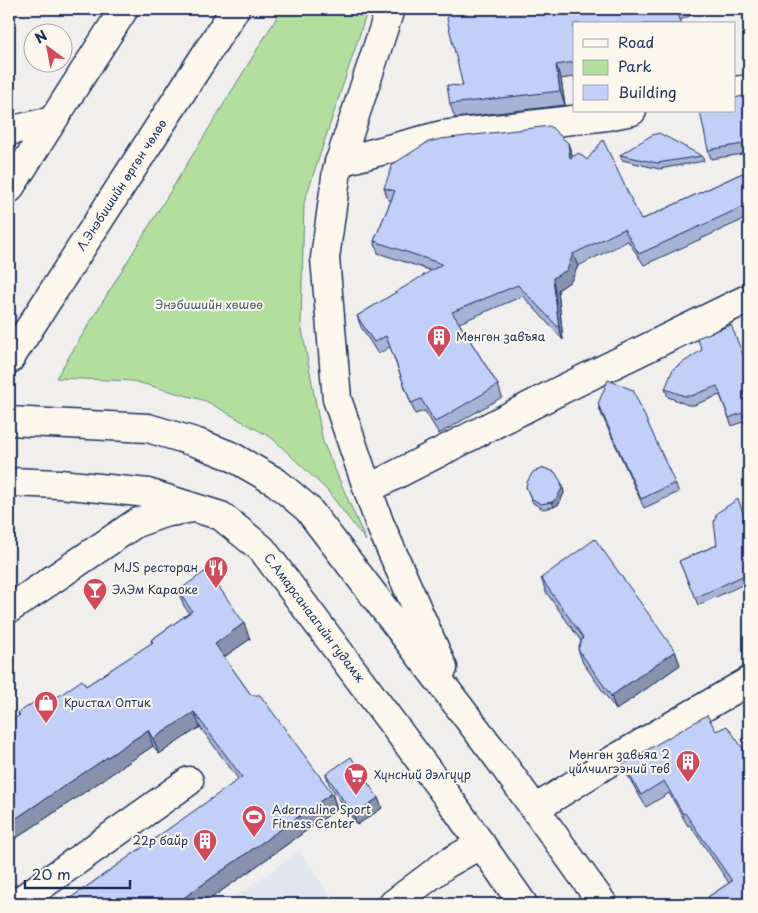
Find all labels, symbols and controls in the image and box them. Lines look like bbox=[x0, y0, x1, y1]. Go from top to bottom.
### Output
north arrow bbox=[22, 22, 72, 72]
legend bbox=[573, 22, 736, 112]
text: N bbox=[31, 25, 51, 48]
text: Road bbox=[618, 30, 654, 53]
text: Park bbox=[618, 54, 652, 77]
text: Building bbox=[618, 80, 677, 103]
street label: Л.Энэбишийн өргөн чөлөө bbox=[72, 115, 171, 254]
park label: Энэбишийн хөшөө bbox=[155, 295, 263, 313]
building icon: Мөнгөн завъяа bbox=[426, 324, 452, 358]
place label: Мөнгөн завъяа bbox=[456, 327, 546, 345]
street label: С.Амарсанаагийн гудамж bbox=[260, 549, 370, 686]
restaurant icon: MJS ресторан bbox=[203, 555, 229, 589]
place label: MJS ресторан bbox=[114, 558, 198, 576]
bar icon: ЭлЭм Караоке bbox=[82, 577, 108, 611]
place label: ЭлЭм Караоке bbox=[112, 580, 199, 598]
shop icon: Кристал Оптик bbox=[33, 690, 59, 724]
place label: Кристал Оптик bbox=[64, 693, 152, 711]
place label: Мөнгөн завьяа 2 үйлчилгээний төв bbox=[569, 745, 670, 777]
building icon: Мөнгөн завьяа 2 үйлчилгээний төв bbox=[675, 749, 701, 783]
supermarket icon: Хүнсний дэлгүүр bbox=[343, 762, 369, 796]
place label: Хүнсний дэлгүүр bbox=[374, 765, 471, 783]
place label: Adernaline Sport Fitness Center bbox=[272, 800, 371, 832]
sports icon: Adernaline Sport Fitness Center bbox=[241, 804, 267, 838]
building icon: 22р байр bbox=[192, 828, 218, 862]
place label: 22р байр bbox=[133, 831, 188, 849]
scale bar bbox=[25, 858, 130, 890]
text: 20 m bbox=[32, 862, 71, 885]

